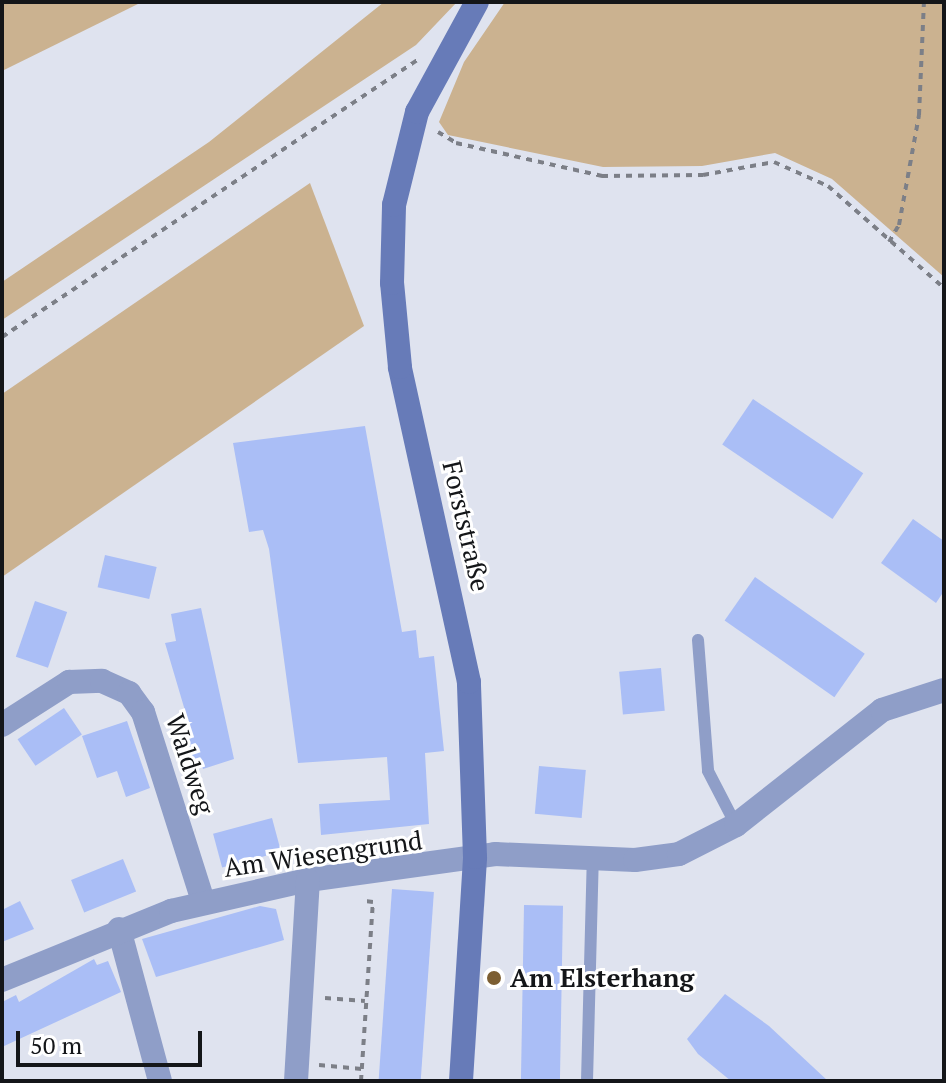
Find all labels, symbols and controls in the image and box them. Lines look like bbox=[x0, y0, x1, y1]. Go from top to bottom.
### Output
street label: Forststraße bbox=[436, 458, 496, 594]
street label: Waldweg bbox=[159, 710, 221, 818]
street label: Am Wiesengrund bbox=[222, 825, 424, 883]
place label: Am Elsterhang bbox=[510, 962, 694, 994]
marker: Am Elsterhang bbox=[485, 969, 503, 987]
scale bar bbox=[20, 1015, 206, 1065]
text: 50 m bbox=[30, 1029, 82, 1061]

